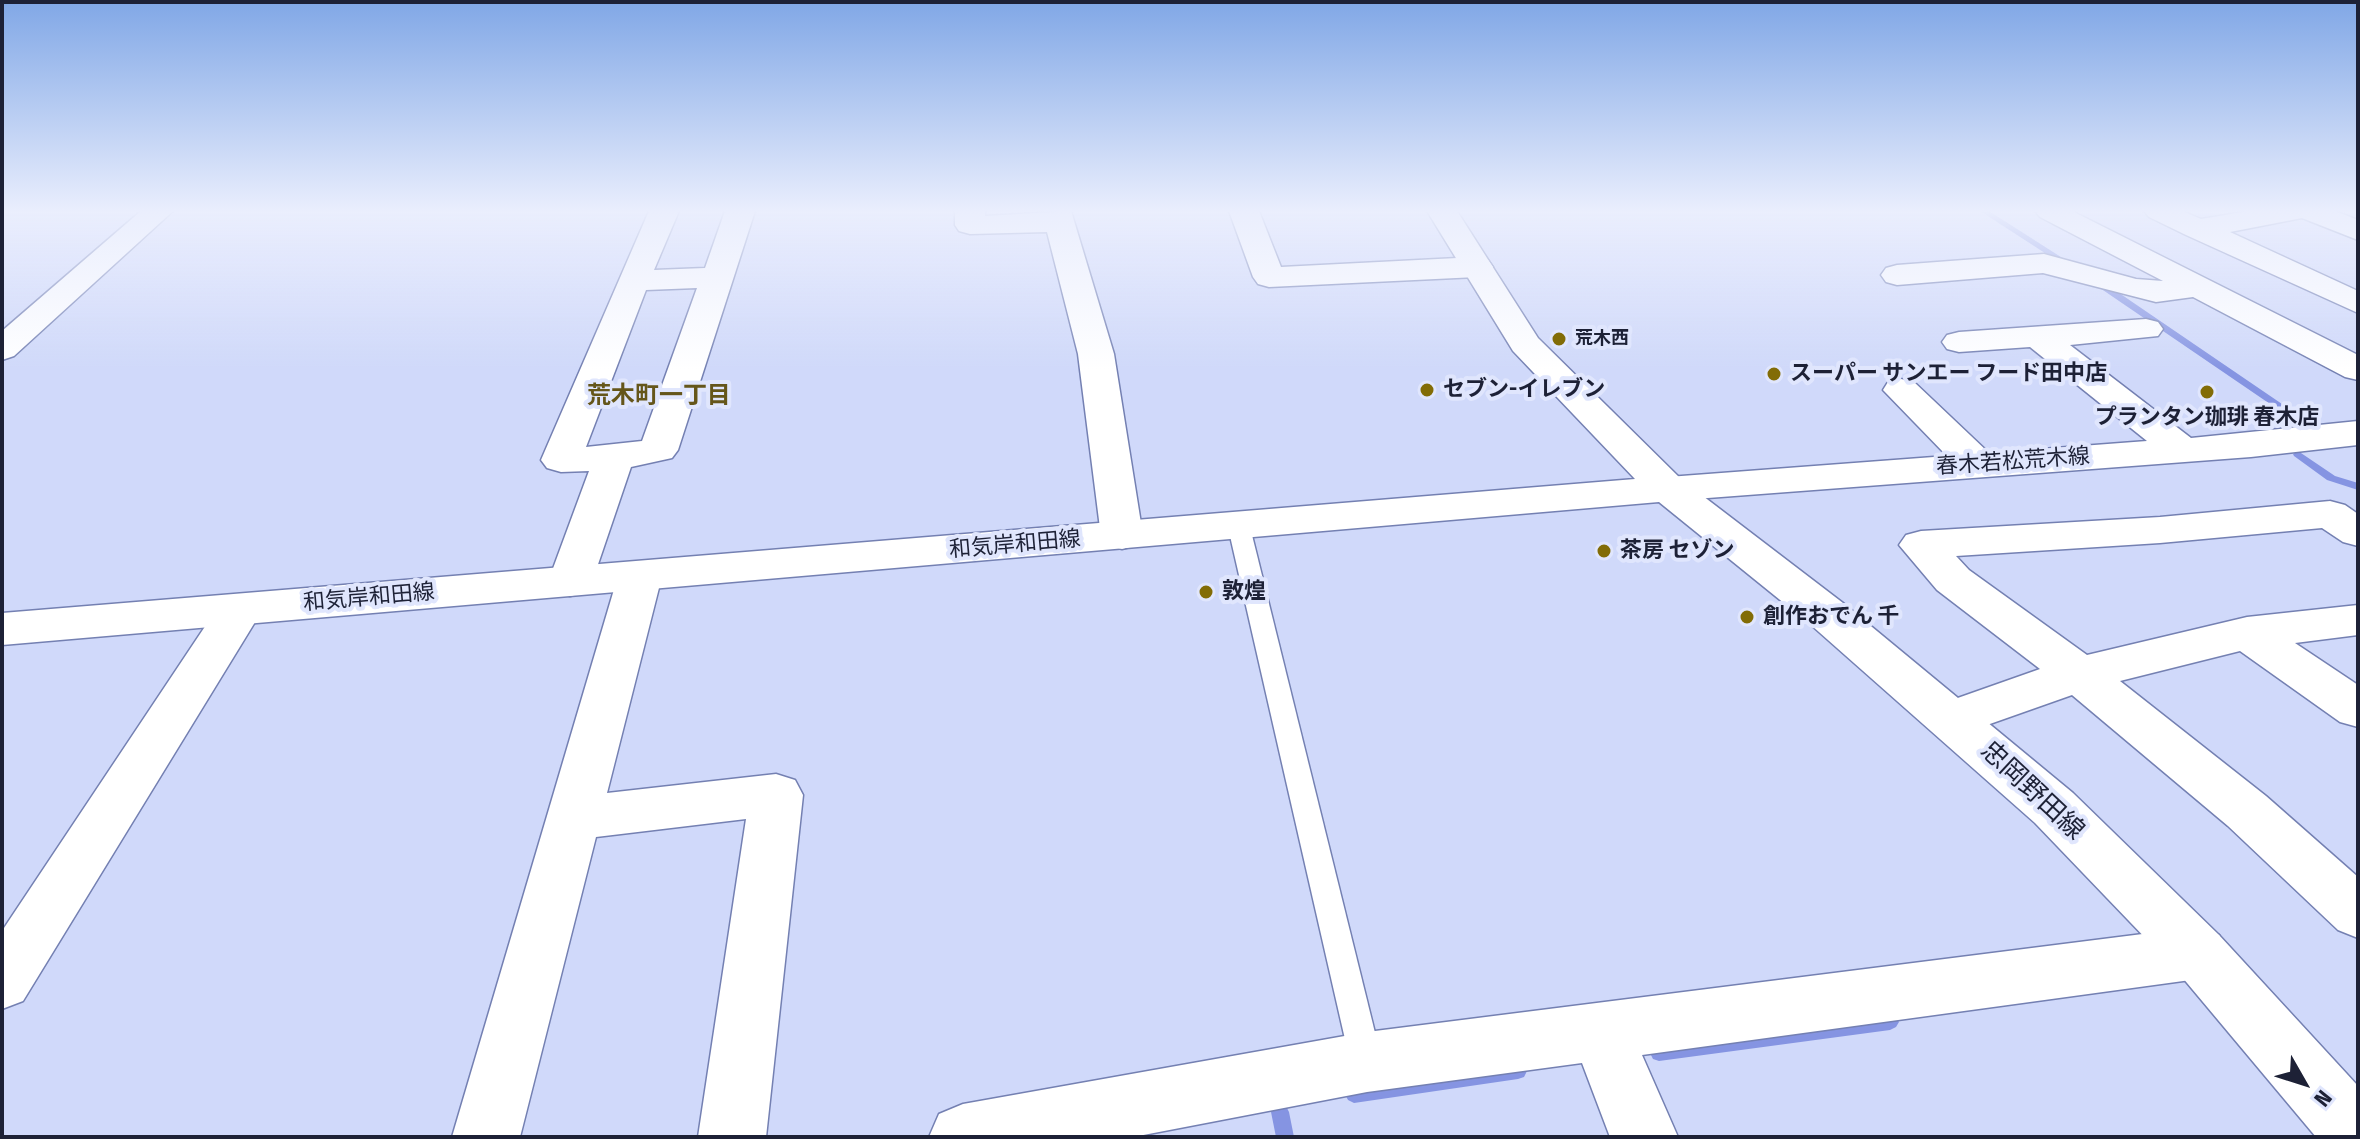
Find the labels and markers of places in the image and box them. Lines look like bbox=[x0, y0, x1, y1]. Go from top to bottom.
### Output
place label: 荒木西 bbox=[1575, 328, 1629, 350]
marker: 荒木西 bbox=[1550, 330, 1568, 348]
place label: スーパー サンエー フード田中店 bbox=[1790, 361, 2107, 387]
marker: スーパー サンエー フード田中店 bbox=[1765, 365, 1783, 383]
place label: セブン-イレブン bbox=[1443, 377, 1605, 403]
marker: セブン-イレブン bbox=[1418, 381, 1436, 399]
marker: プランタン珈琲 春木店 bbox=[2198, 383, 2216, 401]
place label: プランタン珈琲 春木店 bbox=[2095, 405, 2319, 431]
place label: 茶房 セゾン bbox=[1620, 538, 1735, 564]
marker: 茶房 セゾン bbox=[1595, 542, 1613, 560]
place label: 敦煌 bbox=[1222, 579, 1266, 605]
marker: 敦煌 bbox=[1197, 583, 1215, 601]
place label: 創作おでん 千 bbox=[1763, 604, 1900, 630]
marker: 創作おでん 千 bbox=[1738, 608, 1756, 626]

